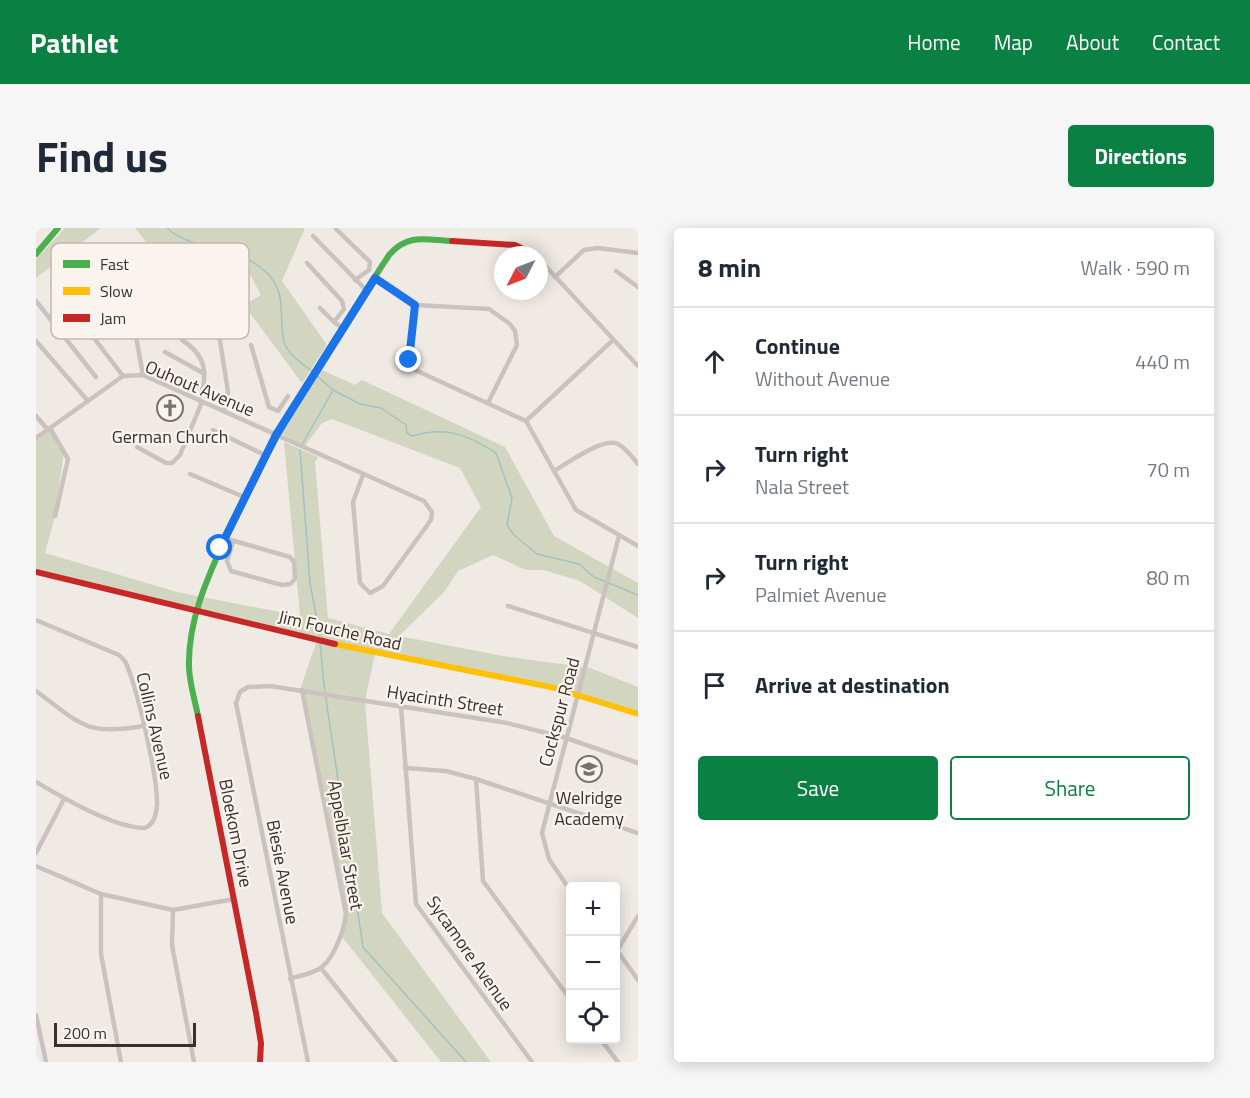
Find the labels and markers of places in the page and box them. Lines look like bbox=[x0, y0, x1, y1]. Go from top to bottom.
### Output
church icon: German Church bbox=[155, 393, 185, 423]
place label: German Church bbox=[112, 423, 228, 450]
school or university icon: Welridge Academy bbox=[574, 754, 604, 784]
place label: Welridge Academy bbox=[554, 784, 624, 832]

